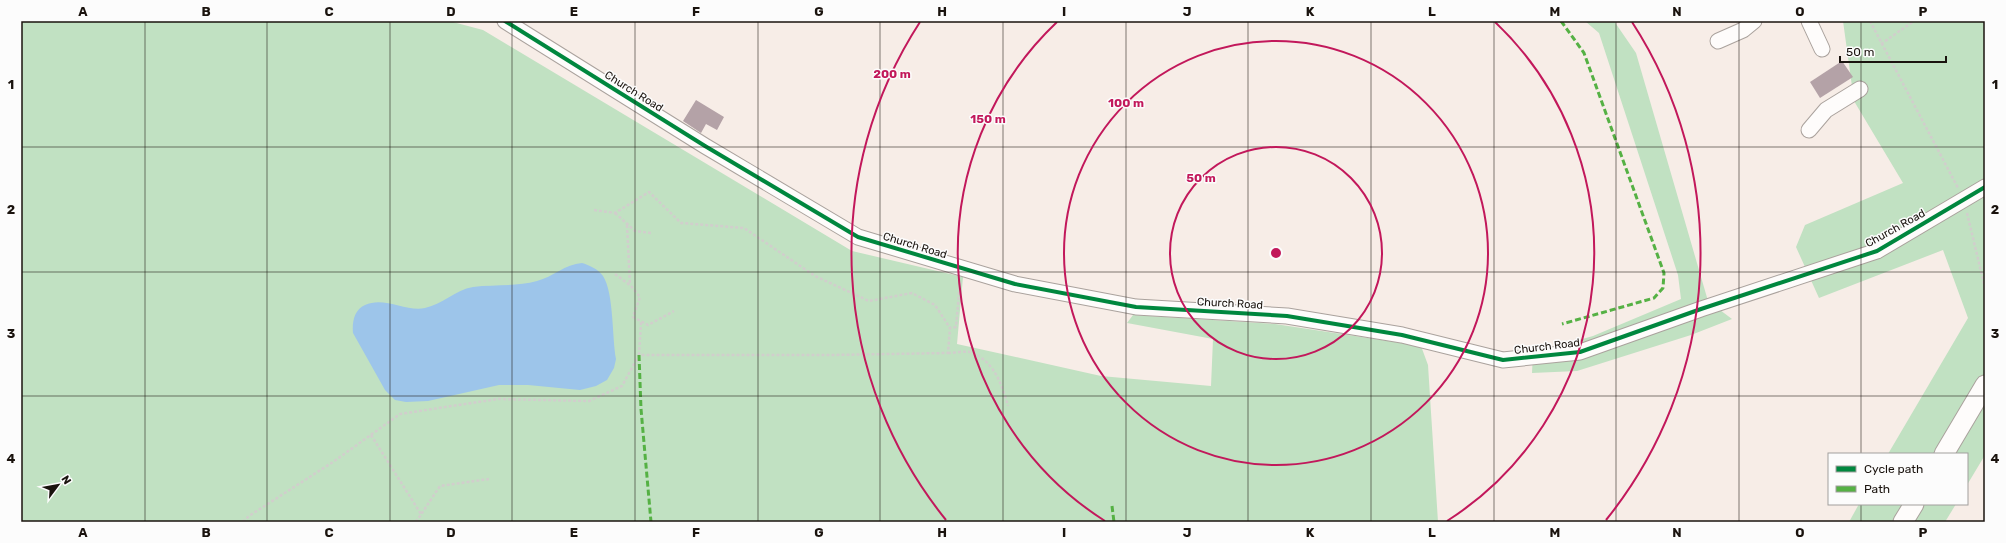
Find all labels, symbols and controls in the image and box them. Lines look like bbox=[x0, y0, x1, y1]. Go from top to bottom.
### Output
text: A bbox=[78, 4, 88, 19]
text: B bbox=[201, 4, 211, 19]
text: C bbox=[324, 4, 334, 19]
text: D bbox=[446, 4, 456, 19]
text: E bbox=[570, 4, 578, 19]
text: F bbox=[692, 4, 700, 19]
text: G bbox=[814, 4, 824, 19]
text: H bbox=[937, 4, 947, 19]
text: I bbox=[1062, 4, 1066, 19]
text: J bbox=[1183, 4, 1191, 19]
text: K bbox=[1306, 4, 1315, 19]
text: L bbox=[1428, 4, 1436, 19]
text: M bbox=[1550, 4, 1560, 19]
text: N bbox=[1672, 4, 1682, 19]
text: O bbox=[1795, 4, 1805, 19]
text: P bbox=[1919, 4, 1928, 19]
scale bar bbox=[1840, 38, 1946, 64]
text: 50 m bbox=[1846, 45, 1874, 59]
text: 200 m bbox=[873, 67, 911, 81]
street label: Church Road bbox=[602, 68, 665, 114]
text: 1 bbox=[8, 77, 14, 92]
text: 1 bbox=[1992, 77, 1998, 92]
text: 100 m bbox=[1108, 96, 1144, 110]
text: 150 m bbox=[970, 112, 1006, 126]
text: 50 m bbox=[1186, 171, 1216, 185]
text: 2 bbox=[7, 202, 15, 217]
text: 2 bbox=[1991, 202, 1999, 217]
street label: Church Road bbox=[1863, 207, 1927, 250]
street label: Church Road bbox=[881, 230, 948, 261]
centre of rings bbox=[1269, 246, 1283, 260]
street label: Church Road bbox=[1197, 295, 1263, 312]
text: 3 bbox=[7, 326, 16, 341]
text: 3 bbox=[1991, 326, 2000, 341]
street label: Church Road bbox=[1513, 336, 1581, 357]
text: 4 bbox=[7, 451, 16, 466]
text: 4 bbox=[1991, 451, 2000, 466]
legend bbox=[1828, 453, 1968, 505]
text: Cycle path bbox=[1864, 462, 1923, 476]
north arrow bbox=[38, 465, 78, 505]
text: N bbox=[58, 473, 74, 487]
text: Path bbox=[1864, 482, 1890, 496]
text: A bbox=[78, 525, 88, 540]
text: B bbox=[201, 525, 211, 540]
text: C bbox=[324, 525, 334, 540]
text: D bbox=[446, 525, 456, 540]
text: E bbox=[570, 525, 578, 540]
text: F bbox=[692, 525, 700, 540]
text: G bbox=[814, 525, 824, 540]
text: H bbox=[937, 525, 947, 540]
text: I bbox=[1062, 525, 1066, 540]
text: J bbox=[1183, 525, 1191, 540]
text: K bbox=[1306, 525, 1315, 540]
text: L bbox=[1428, 525, 1436, 540]
text: M bbox=[1550, 525, 1560, 540]
text: N bbox=[1672, 525, 1682, 540]
text: O bbox=[1795, 525, 1805, 540]
text: P bbox=[1919, 525, 1928, 540]

